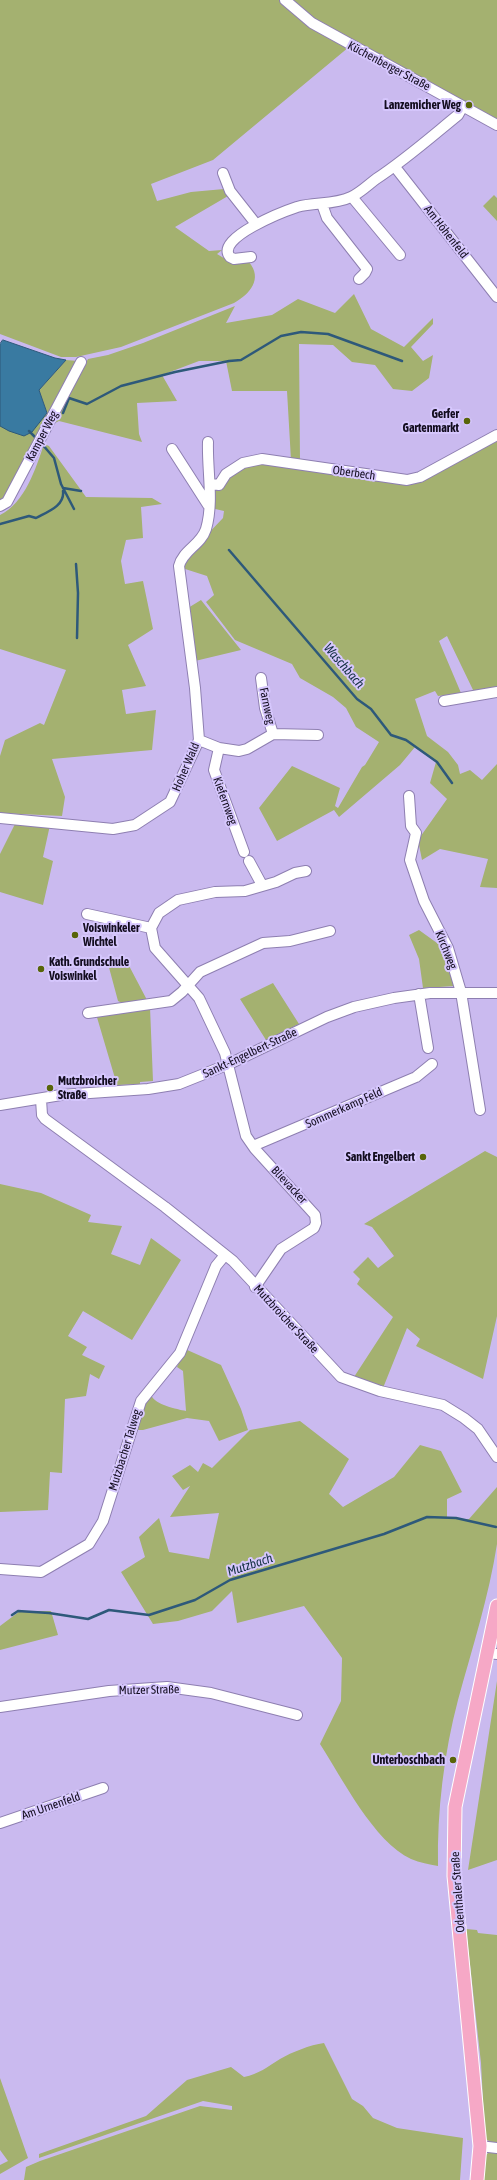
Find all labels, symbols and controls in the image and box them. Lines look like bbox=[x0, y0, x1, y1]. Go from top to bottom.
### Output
street label: Küchenberger Straße bbox=[345, 38, 433, 94]
place label: Lanzemicher Weg bbox=[384, 98, 461, 112]
marker: Lanzemicher Weg bbox=[464, 100, 474, 110]
street label: Am Höhenfeld bbox=[421, 203, 471, 261]
place label: Gerfer Gartenmarkt bbox=[403, 407, 459, 435]
street label: Kamper Weg bbox=[23, 408, 61, 464]
marker: Gerfer Gartenmarkt bbox=[462, 416, 472, 426]
street label: Oberbech bbox=[332, 463, 376, 483]
water label: Waschbach bbox=[320, 640, 368, 692]
street label: Farnweg bbox=[256, 686, 278, 726]
street label: Hoher Wald bbox=[169, 740, 203, 794]
street label: Kiefernweg bbox=[210, 775, 240, 827]
place label: Voiswinkeler Wichtel bbox=[83, 921, 139, 949]
street label: Kirchweg bbox=[432, 929, 460, 971]
marker: Voiswinkeler Wichtel bbox=[70, 930, 80, 940]
place label: Kath. Grundschule Voiswinkel bbox=[49, 955, 129, 983]
marker: Kath. Grundschule Voiswinkel bbox=[36, 964, 46, 974]
street label: Sankt-Engelbert-Straße bbox=[201, 1025, 299, 1081]
place label: Mutzbroicher Straße bbox=[58, 1074, 116, 1102]
marker: Mutzbroicher Straße bbox=[45, 1083, 55, 1093]
street label: Sommerkamp Feld bbox=[303, 1085, 385, 1131]
place label: Sankt Engelbert bbox=[346, 1150, 415, 1164]
marker: Sankt Engelbert bbox=[418, 1152, 428, 1162]
street label: Blievacker bbox=[268, 1163, 310, 1207]
street label: Mutzbroicher Straße bbox=[251, 1282, 321, 1356]
street label: Mutzbacher Talweg bbox=[106, 1407, 144, 1493]
water label: Mutzbach bbox=[225, 1550, 275, 1580]
street label: Mutzer Straße bbox=[119, 1682, 179, 1698]
place label: Unterboschbach bbox=[372, 1753, 445, 1767]
marker: Unterboschbach bbox=[448, 1755, 458, 1765]
street label: Am Urnenfeld bbox=[20, 1789, 82, 1823]
street label: Odenthaler Straße bbox=[448, 1851, 468, 1933]

